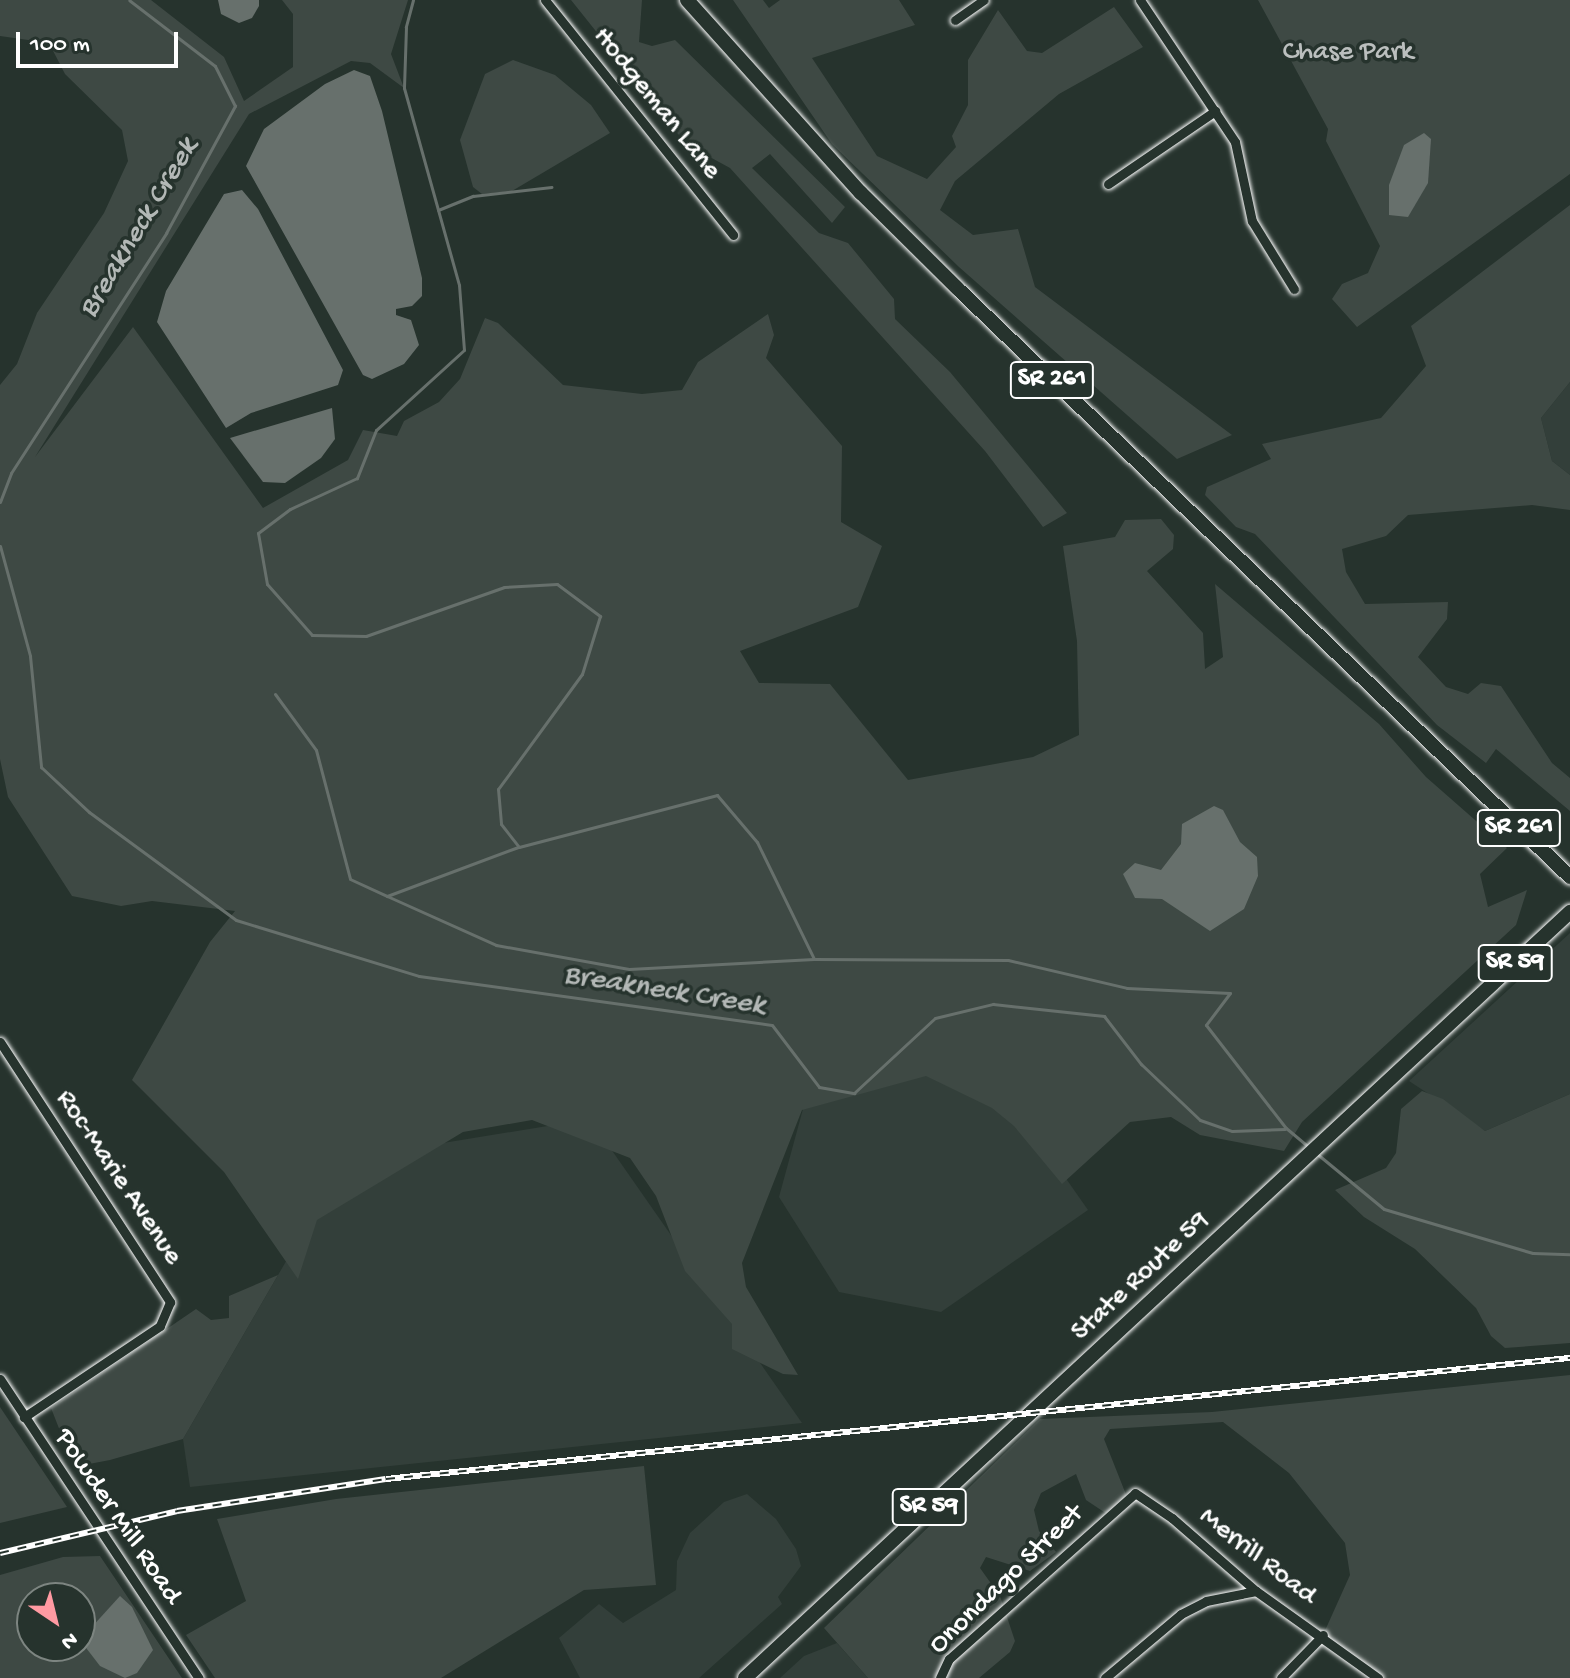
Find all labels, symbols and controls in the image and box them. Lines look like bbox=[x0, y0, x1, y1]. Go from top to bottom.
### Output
scale bar bbox=[20, 16, 182, 66]
street label: Hodgeman Lane bbox=[584, 21, 728, 187]
text: 100 m bbox=[30, 31, 90, 60]
park label: Chase Park bbox=[1283, 36, 1413, 70]
water label: Breakneck Creek bbox=[72, 133, 208, 325]
road number: SR 261 bbox=[1008, 358, 1096, 402]
road number: SR 261 bbox=[1475, 806, 1563, 850]
road number: SR 59 bbox=[1477, 941, 1553, 985]
water label: Breakneck Creek bbox=[561, 958, 767, 1026]
street label: Roc-Marie Avenue bbox=[47, 1084, 189, 1272]
street label: State Route 59 bbox=[1065, 1205, 1217, 1349]
street label: Powder Mill Road bbox=[46, 1423, 188, 1611]
road number: SR 59 bbox=[891, 1485, 967, 1529]
street label: Onondago Street bbox=[923, 1498, 1091, 1662]
street label: Merrill Road bbox=[1192, 1501, 1322, 1613]
north arrow bbox=[16, 1582, 96, 1662]
text: N bbox=[55, 1625, 82, 1655]

